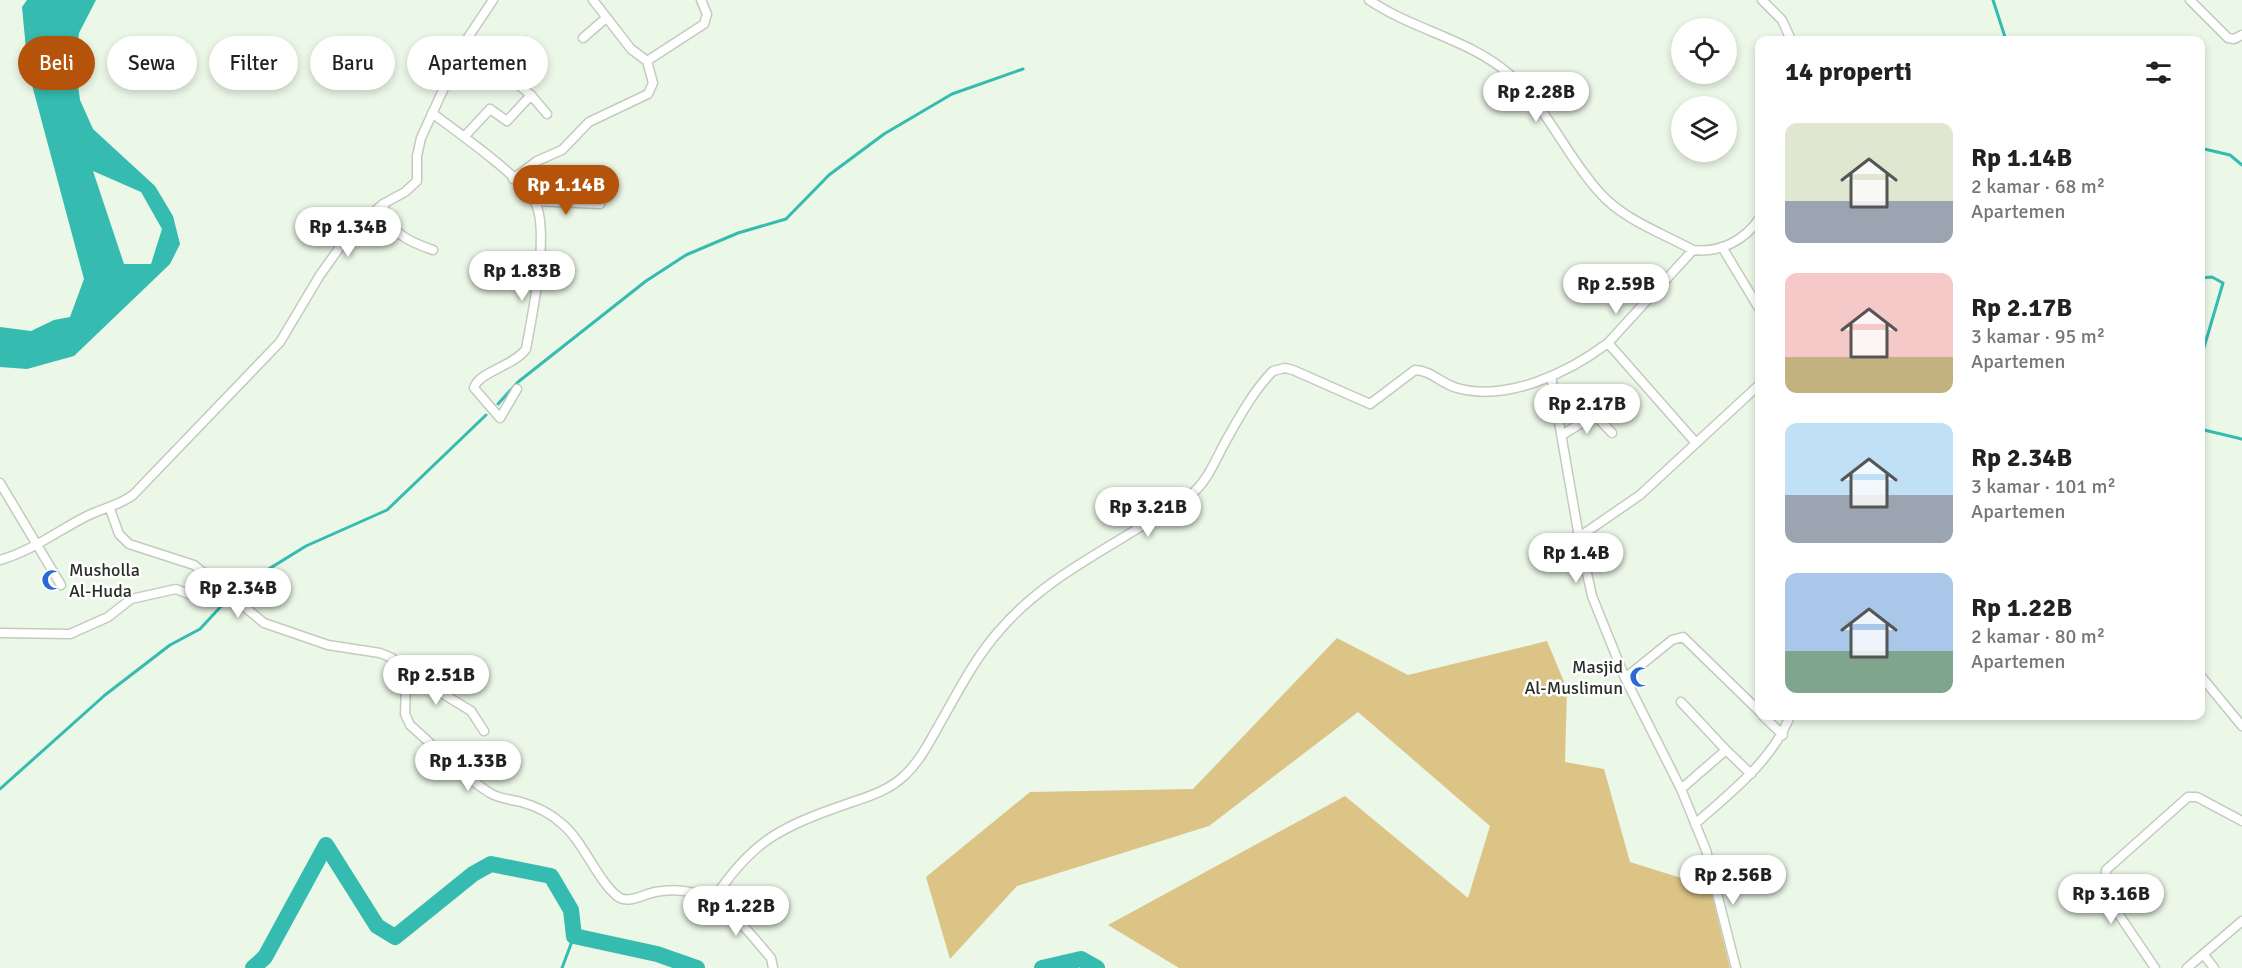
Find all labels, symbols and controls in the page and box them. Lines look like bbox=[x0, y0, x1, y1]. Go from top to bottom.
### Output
map controls bbox=[1671, 18, 1737, 162]
button: locate bbox=[1671, 18, 1737, 84]
chip: Beli bbox=[18, 36, 95, 90]
chip: Sewa bbox=[107, 36, 197, 90]
chip: Filter bbox=[209, 36, 298, 90]
chip: Baru bbox=[310, 36, 395, 90]
chip: Apartemen bbox=[407, 36, 548, 90]
text: 14 properti bbox=[1785, 56, 1912, 88]
icon: filters bbox=[2142, 56, 2175, 89]
pin: Rp 2.28B bbox=[1474, 72, 1598, 123]
text: Rp 2.28B bbox=[1497, 79, 1575, 104]
button: layers bbox=[1671, 96, 1737, 162]
text: Rp 1.14B bbox=[1971, 142, 2072, 174]
icon: home bbox=[1833, 147, 1905, 219]
pin: Rp 1.14B bbox=[504, 165, 628, 216]
text: Rp 1.14B bbox=[527, 172, 605, 197]
text: 2 kamar · 68 m² bbox=[1971, 174, 2105, 199]
text: Apartemen bbox=[1971, 199, 2065, 224]
pin: Rp 1.34B bbox=[286, 207, 410, 258]
text: Rp 1.34B bbox=[309, 214, 387, 239]
pin: Rp 1.83B bbox=[460, 251, 584, 302]
text: Rp 1.83B bbox=[483, 258, 561, 283]
pin: Rp 2.59B bbox=[1554, 264, 1678, 315]
text: Rp 2.59B bbox=[1577, 271, 1655, 296]
text: Rp 2.17B bbox=[1971, 292, 2072, 324]
icon: home bbox=[1833, 297, 1905, 369]
text: 3 kamar · 95 m² bbox=[1971, 324, 2105, 349]
text: Apartemen bbox=[1971, 349, 2065, 374]
pin: Rp 2.17B bbox=[1525, 384, 1649, 435]
text: Rp 2.17B bbox=[1548, 391, 1626, 416]
text: Rp 2.34B bbox=[1971, 442, 2072, 474]
icon: home bbox=[1833, 447, 1905, 519]
text: 3 kamar · 101 m² bbox=[1971, 474, 2116, 499]
pin: Rp 3.21B bbox=[1086, 487, 1210, 538]
text: Rp 3.21B bbox=[1109, 494, 1187, 519]
text: Apartemen bbox=[1971, 499, 2065, 524]
pin: Rp 1.4B bbox=[1521, 533, 1631, 584]
text: Rp 1.4B bbox=[1542, 540, 1610, 565]
place label: Musholla Al-Huda bbox=[69, 559, 140, 602]
mosque icon: Musholla Al-Huda bbox=[40, 568, 64, 592]
pin: Rp 2.34B bbox=[176, 568, 300, 619]
text: Rp 2.34B bbox=[199, 575, 277, 600]
text: Rp 1.22B bbox=[1971, 592, 2072, 624]
icon: home bbox=[1833, 597, 1905, 669]
text: 2 kamar · 80 m² bbox=[1971, 624, 2105, 649]
text: Apartemen bbox=[1971, 649, 2065, 674]
pin: Rp 2.51B bbox=[374, 655, 498, 706]
place label: Masjid Al-Muslimun bbox=[1524, 656, 1623, 699]
text: Rp 2.51B bbox=[397, 662, 475, 687]
mosque icon: Masjid Al-Muslimun bbox=[1628, 665, 1652, 689]
pin: Rp 1.33B bbox=[406, 741, 530, 792]
text: Rp 1.33B bbox=[429, 748, 507, 773]
pin: Rp 2.56B bbox=[1671, 855, 1795, 906]
text: Rp 2.56B bbox=[1694, 862, 1772, 887]
pin: Rp 3.16B bbox=[2049, 874, 2173, 925]
text: Rp 3.16B bbox=[2072, 881, 2150, 906]
pin: Rp 1.22B bbox=[674, 886, 798, 937]
text: Rp 1.22B bbox=[697, 893, 775, 918]

